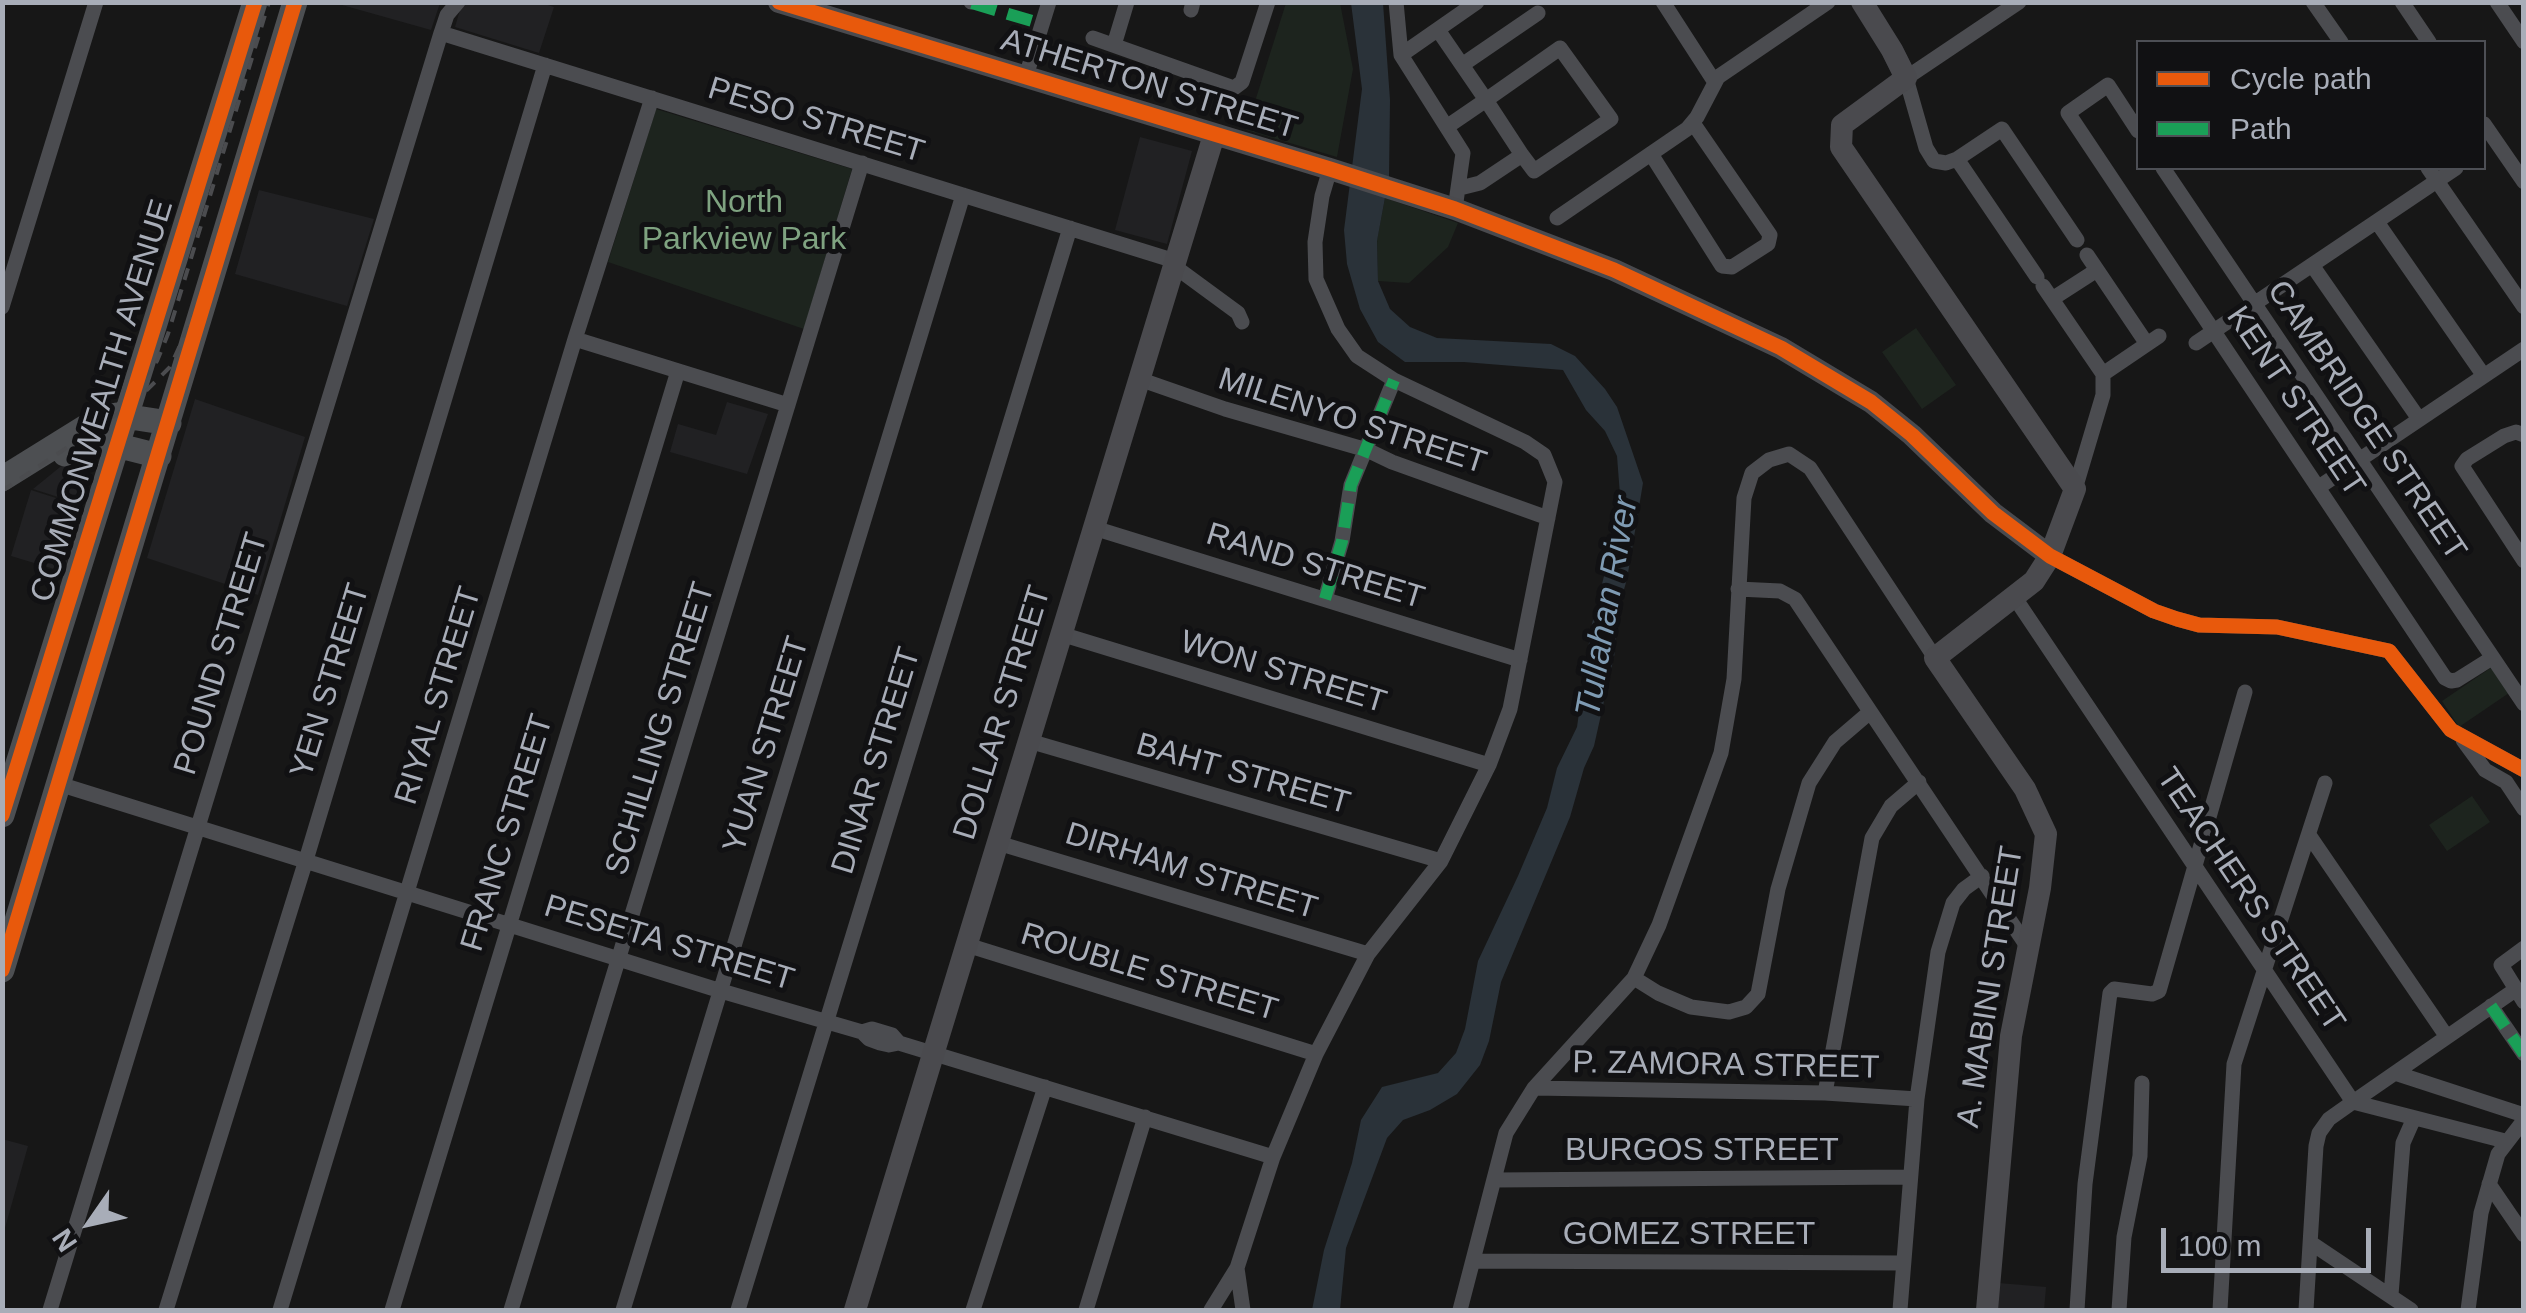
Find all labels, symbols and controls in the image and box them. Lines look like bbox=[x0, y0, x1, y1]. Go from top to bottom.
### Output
street label: ATHERTON STREET bbox=[996, 22, 1302, 148]
legend bbox=[2136, 40, 2486, 170]
text: Cycle path bbox=[2230, 62, 2372, 95]
street label: PESO STREET bbox=[703, 70, 929, 172]
text: Path bbox=[2230, 112, 2292, 145]
park label: North Parkview Park bbox=[642, 184, 846, 259]
street label: COMMONWEALTH AVENUE bbox=[23, 195, 183, 607]
street label: CAMBRIDGE STREET bbox=[2258, 274, 2474, 568]
street label: KENT STREET bbox=[2217, 300, 2373, 504]
street label: MILENYO STREET bbox=[1213, 361, 1491, 483]
water label: Tullahan River bbox=[1568, 494, 1648, 720]
street label: RAND STREET bbox=[1201, 516, 1429, 618]
street label: POUND STREET bbox=[167, 529, 277, 779]
street label: SCHILLING STREET bbox=[598, 578, 724, 880]
street label: YEN STREET bbox=[283, 579, 379, 783]
street label: DOLLAR STREET bbox=[946, 582, 1060, 844]
street label: RIYAL STREET bbox=[388, 583, 490, 809]
street label: WON STREET bbox=[1175, 623, 1391, 723]
street label: YUAN STREET bbox=[716, 632, 818, 858]
street label: DINAR STREET bbox=[824, 643, 930, 879]
street label: FRANC STREET bbox=[454, 710, 562, 956]
street label: BAHT STREET bbox=[1132, 726, 1354, 824]
street label: TEACHERS STREET bbox=[2148, 761, 2352, 1039]
street label: DIRHAM STREET bbox=[1060, 815, 1322, 929]
street label: A. MABINI STREET bbox=[1950, 844, 2032, 1130]
street label: PESETA STREET bbox=[540, 888, 798, 1000]
street label: ROUBLE STREET bbox=[1016, 916, 1282, 1030]
street label: P. ZAMORA STREET bbox=[1572, 1044, 1880, 1088]
street label: BURGOS STREET bbox=[1565, 1132, 1839, 1170]
north arrow bbox=[40, 1173, 140, 1273]
scale bar bbox=[2166, 1208, 2376, 1270]
street label: GOMEZ STREET bbox=[1563, 1216, 1815, 1254]
text: N bbox=[46, 1223, 83, 1257]
text: 100 m bbox=[2178, 1229, 2261, 1262]

